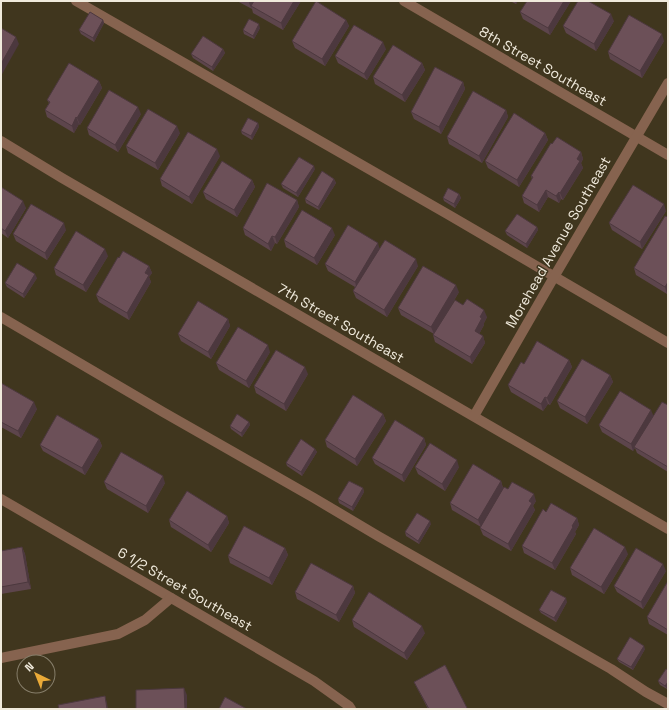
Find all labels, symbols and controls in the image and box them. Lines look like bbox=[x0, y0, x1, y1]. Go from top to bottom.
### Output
street label: 8th Street Southeast bbox=[476, 22, 610, 110]
street label: Morehead Avenue Southeast bbox=[501, 153, 615, 331]
street label: 7th Street Southeast bbox=[274, 279, 408, 367]
street label: 6 1/2 Street Southeast bbox=[115, 543, 255, 635]
north arrow bbox=[16, 654, 56, 694]
text: N bbox=[22, 659, 37, 674]

